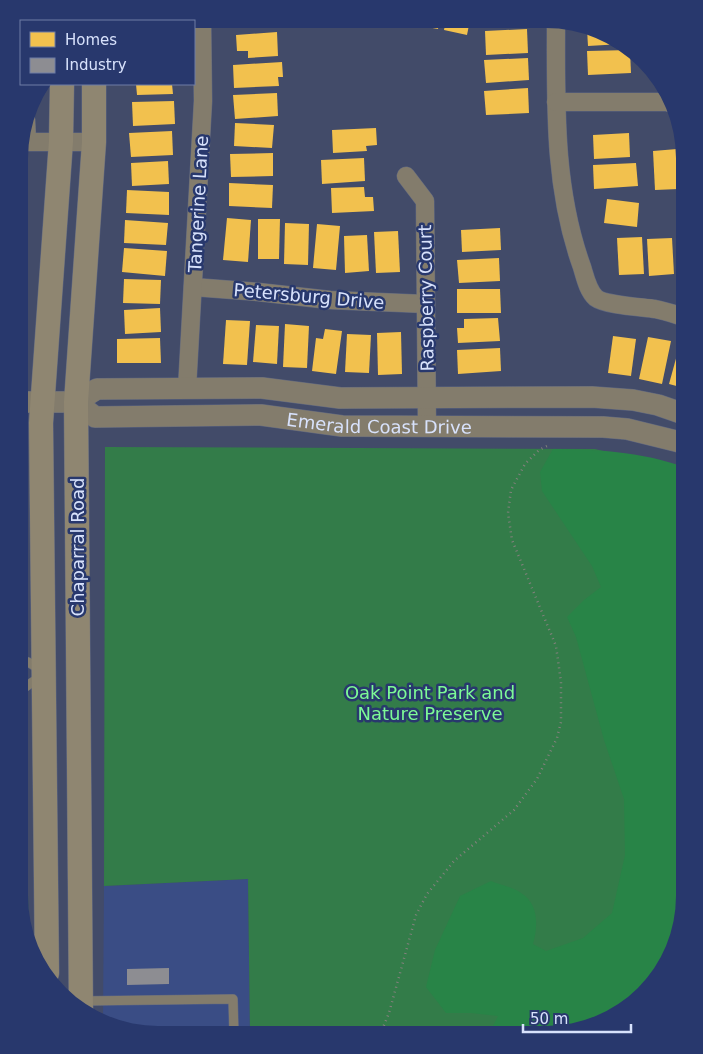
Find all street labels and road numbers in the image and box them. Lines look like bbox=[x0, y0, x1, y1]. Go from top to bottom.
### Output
street label: Tangerine Lane bbox=[184, 135, 212, 274]
street label: Raspberry Court bbox=[414, 224, 438, 372]
street label: Petersburg Drive bbox=[233, 279, 385, 313]
street label: Emerald Coast Drive bbox=[285, 408, 472, 437]
street label: Chaparral Road bbox=[67, 478, 88, 616]

